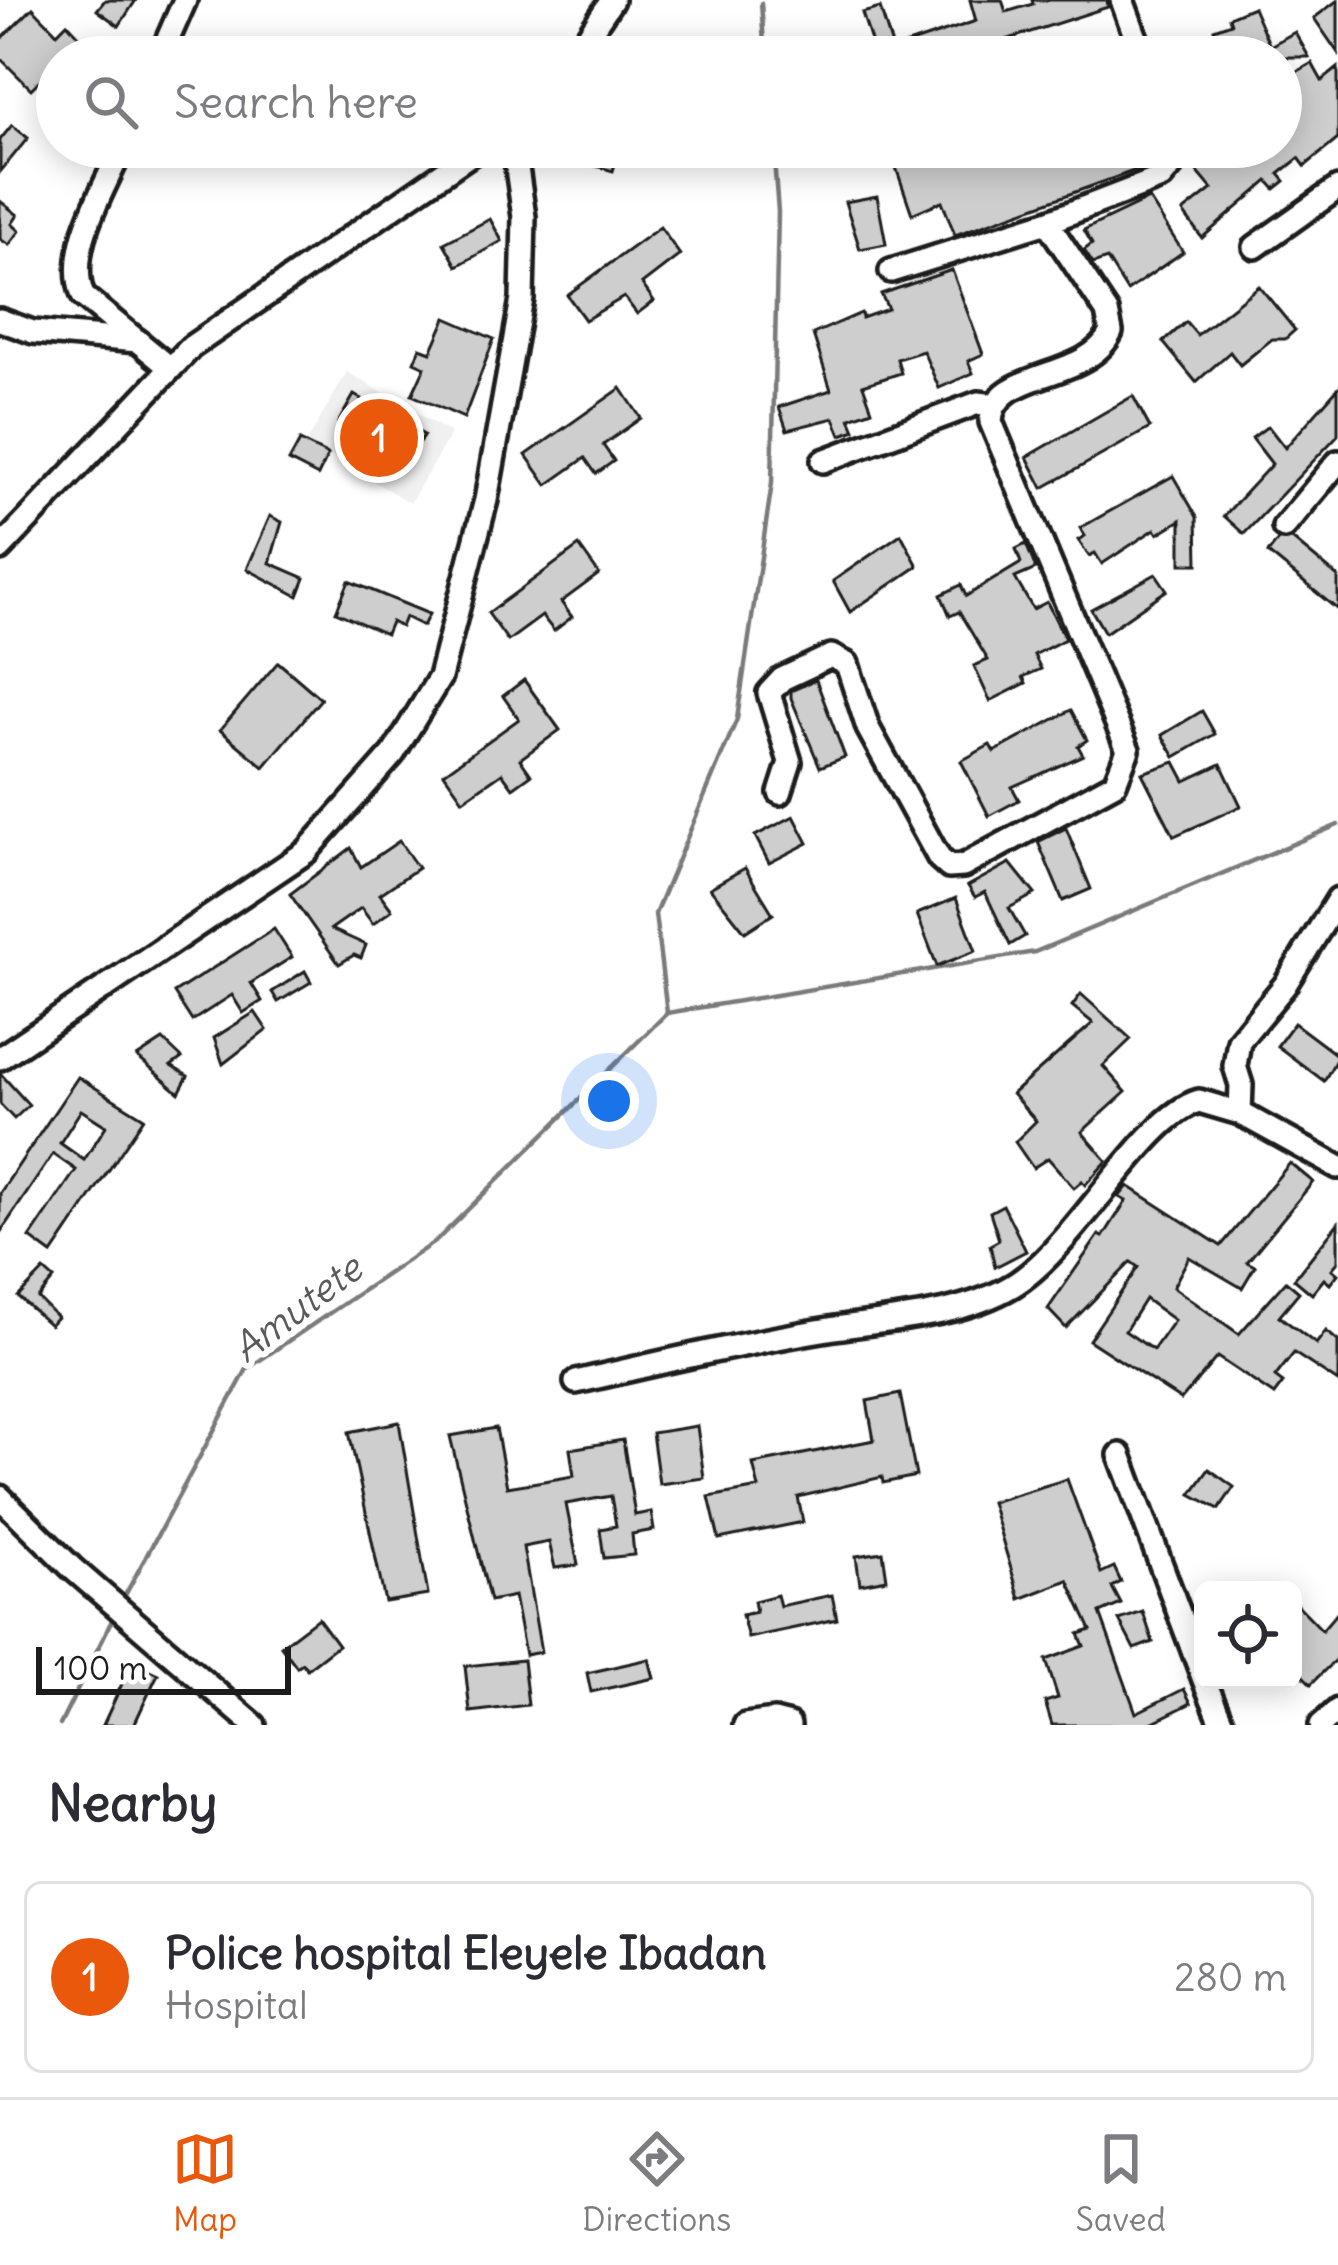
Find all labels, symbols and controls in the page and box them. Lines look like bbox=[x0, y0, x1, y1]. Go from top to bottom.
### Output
search box bbox=[36, 36, 1302, 168]
icon: search bbox=[78, 69, 144, 135]
text: Search here bbox=[174, 74, 418, 130]
pin: 1 bbox=[340, 393, 418, 483]
your location bbox=[579, 1071, 639, 1131]
water label: Amutete bbox=[223, 1242, 374, 1373]
map controls bbox=[1194, 1581, 1302, 1689]
button: locate bbox=[1194, 1581, 1302, 1689]
scale bar bbox=[36, 1641, 291, 1694]
text: 100 m bbox=[54, 1647, 147, 1689]
text: Nearby bbox=[48, 1771, 217, 1835]
text: Police hospital Eleyele Ibadan bbox=[165, 1925, 767, 1981]
text: 1 bbox=[82, 1953, 98, 2002]
text: 280 m bbox=[1174, 1953, 1287, 2002]
text: Hospital bbox=[165, 1981, 308, 2030]
tab: Map bbox=[172, 2126, 238, 2240]
tab: Directions bbox=[582, 2126, 731, 2240]
tab: Saved bbox=[1076, 2126, 1166, 2240]

